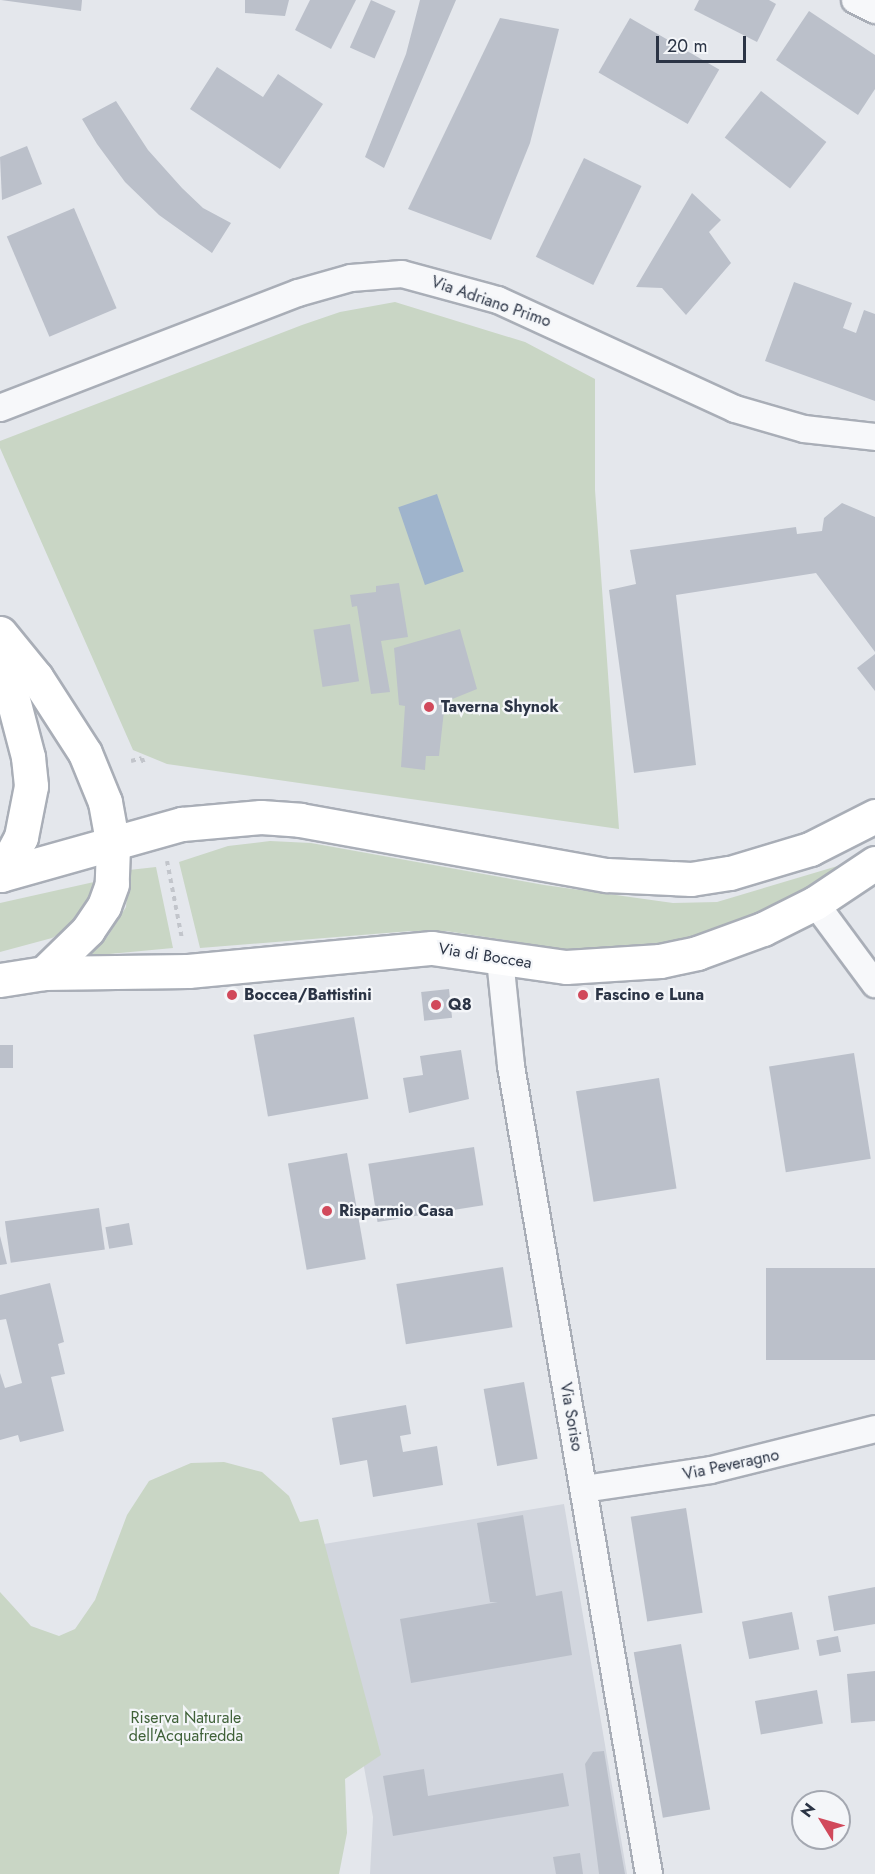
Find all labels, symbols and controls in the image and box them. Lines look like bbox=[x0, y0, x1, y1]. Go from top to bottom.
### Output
scale bar bbox=[659, 24, 749, 62]
text: 20 m bbox=[667, 33, 707, 59]
street label: Via Adriano Primo bbox=[429, 272, 553, 332]
place label: Taverna Shynok bbox=[441, 697, 559, 717]
marker: Taverna Shynok bbox=[422, 700, 436, 714]
street label: Via di Boccea bbox=[437, 939, 533, 973]
place label: Boccea/Battistini bbox=[244, 985, 372, 1005]
place label: Fascino e Luna bbox=[595, 985, 704, 1005]
marker: Boccea/Battistini bbox=[225, 988, 239, 1002]
marker: Fascino e Luna bbox=[576, 988, 590, 1002]
place label: Q8 bbox=[448, 995, 472, 1015]
marker: Q8 bbox=[429, 998, 443, 1012]
place label: Risparmio Casa bbox=[339, 1201, 454, 1221]
marker: Risparmio Casa bbox=[320, 1204, 334, 1218]
street label: Via Soriso bbox=[556, 1381, 586, 1453]
street label: Via Peveragno bbox=[681, 1445, 781, 1485]
park label: Riserva Naturale dell'Acquafredda bbox=[129, 1708, 243, 1746]
north arrow bbox=[791, 1790, 851, 1850]
text: N bbox=[795, 1798, 821, 1822]

